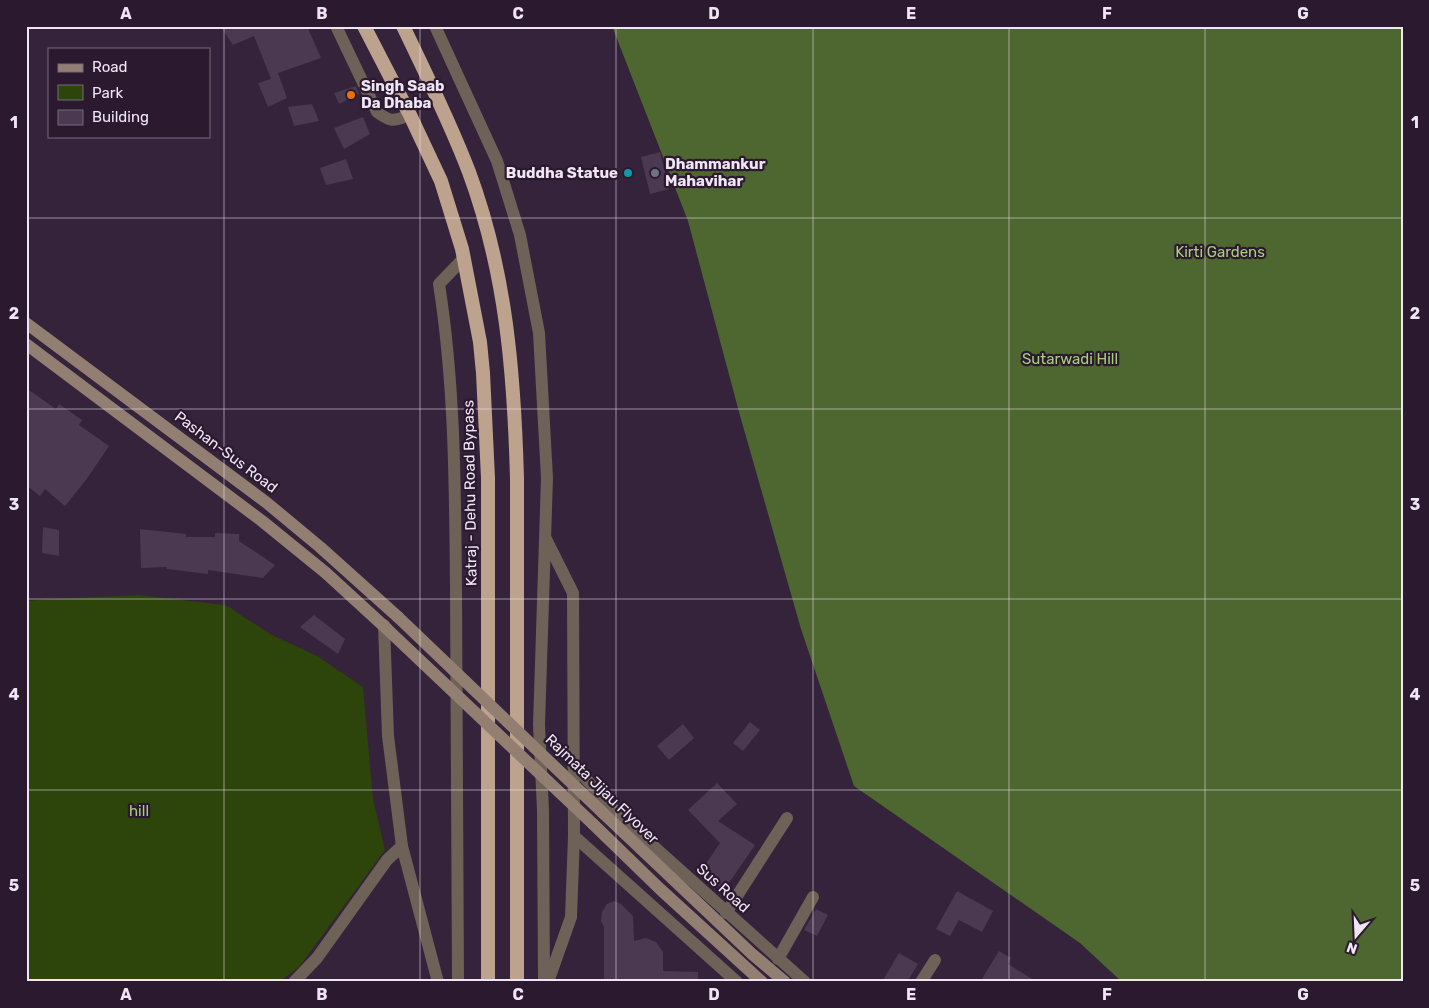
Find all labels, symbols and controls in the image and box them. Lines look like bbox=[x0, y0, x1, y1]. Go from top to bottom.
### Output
text: A bbox=[120, 4, 132, 23]
text: B bbox=[316, 4, 328, 23]
text: C bbox=[512, 4, 524, 23]
text: D bbox=[708, 4, 720, 23]
text: E bbox=[906, 4, 916, 23]
text: F bbox=[1102, 4, 1112, 23]
text: G bbox=[1297, 4, 1309, 23]
legend bbox=[48, 48, 210, 138]
text: Road bbox=[92, 58, 128, 76]
place label: Singh Saab Da Dhaba bbox=[361, 77, 444, 112]
text: Park bbox=[92, 84, 123, 102]
marker: Singh Saab Da Dhaba bbox=[345, 89, 357, 101]
text: Building bbox=[92, 108, 149, 126]
text: 1 bbox=[10, 113, 18, 132]
text: 1 bbox=[1411, 113, 1419, 132]
place label: Dhammankur Mahavihar bbox=[665, 155, 766, 190]
place label: Buddha Statue bbox=[506, 164, 618, 182]
marker: Buddha Statue bbox=[622, 167, 634, 179]
marker: Dhammankur Mahavihar bbox=[649, 167, 661, 179]
park label: Kirti Gardens bbox=[1175, 243, 1265, 261]
text: 2 bbox=[9, 304, 19, 323]
text: 2 bbox=[1410, 304, 1420, 323]
park label: Sutarwadi Hill bbox=[1022, 350, 1118, 368]
street label: Katraj - Dehu Road Bypass bbox=[459, 399, 481, 586]
street label: Pashan-Sus Road bbox=[171, 407, 281, 497]
text: 3 bbox=[9, 495, 19, 514]
text: 3 bbox=[1410, 495, 1420, 514]
text: 4 bbox=[9, 685, 20, 704]
text: 4 bbox=[1410, 685, 1421, 704]
street label: Rajmata Jijau Flyover bbox=[542, 730, 663, 848]
park label: hill bbox=[129, 802, 149, 820]
street label: Sus Road bbox=[693, 859, 753, 917]
text: 5 bbox=[9, 876, 19, 895]
text: 5 bbox=[1410, 876, 1420, 895]
north arrow bbox=[1332, 910, 1382, 960]
text: N bbox=[1344, 938, 1359, 957]
text: A bbox=[120, 985, 132, 1004]
text: B bbox=[316, 985, 328, 1004]
text: C bbox=[512, 985, 524, 1004]
text: D bbox=[708, 985, 720, 1004]
text: E bbox=[906, 985, 916, 1004]
text: F bbox=[1102, 985, 1112, 1004]
text: G bbox=[1297, 985, 1309, 1004]

